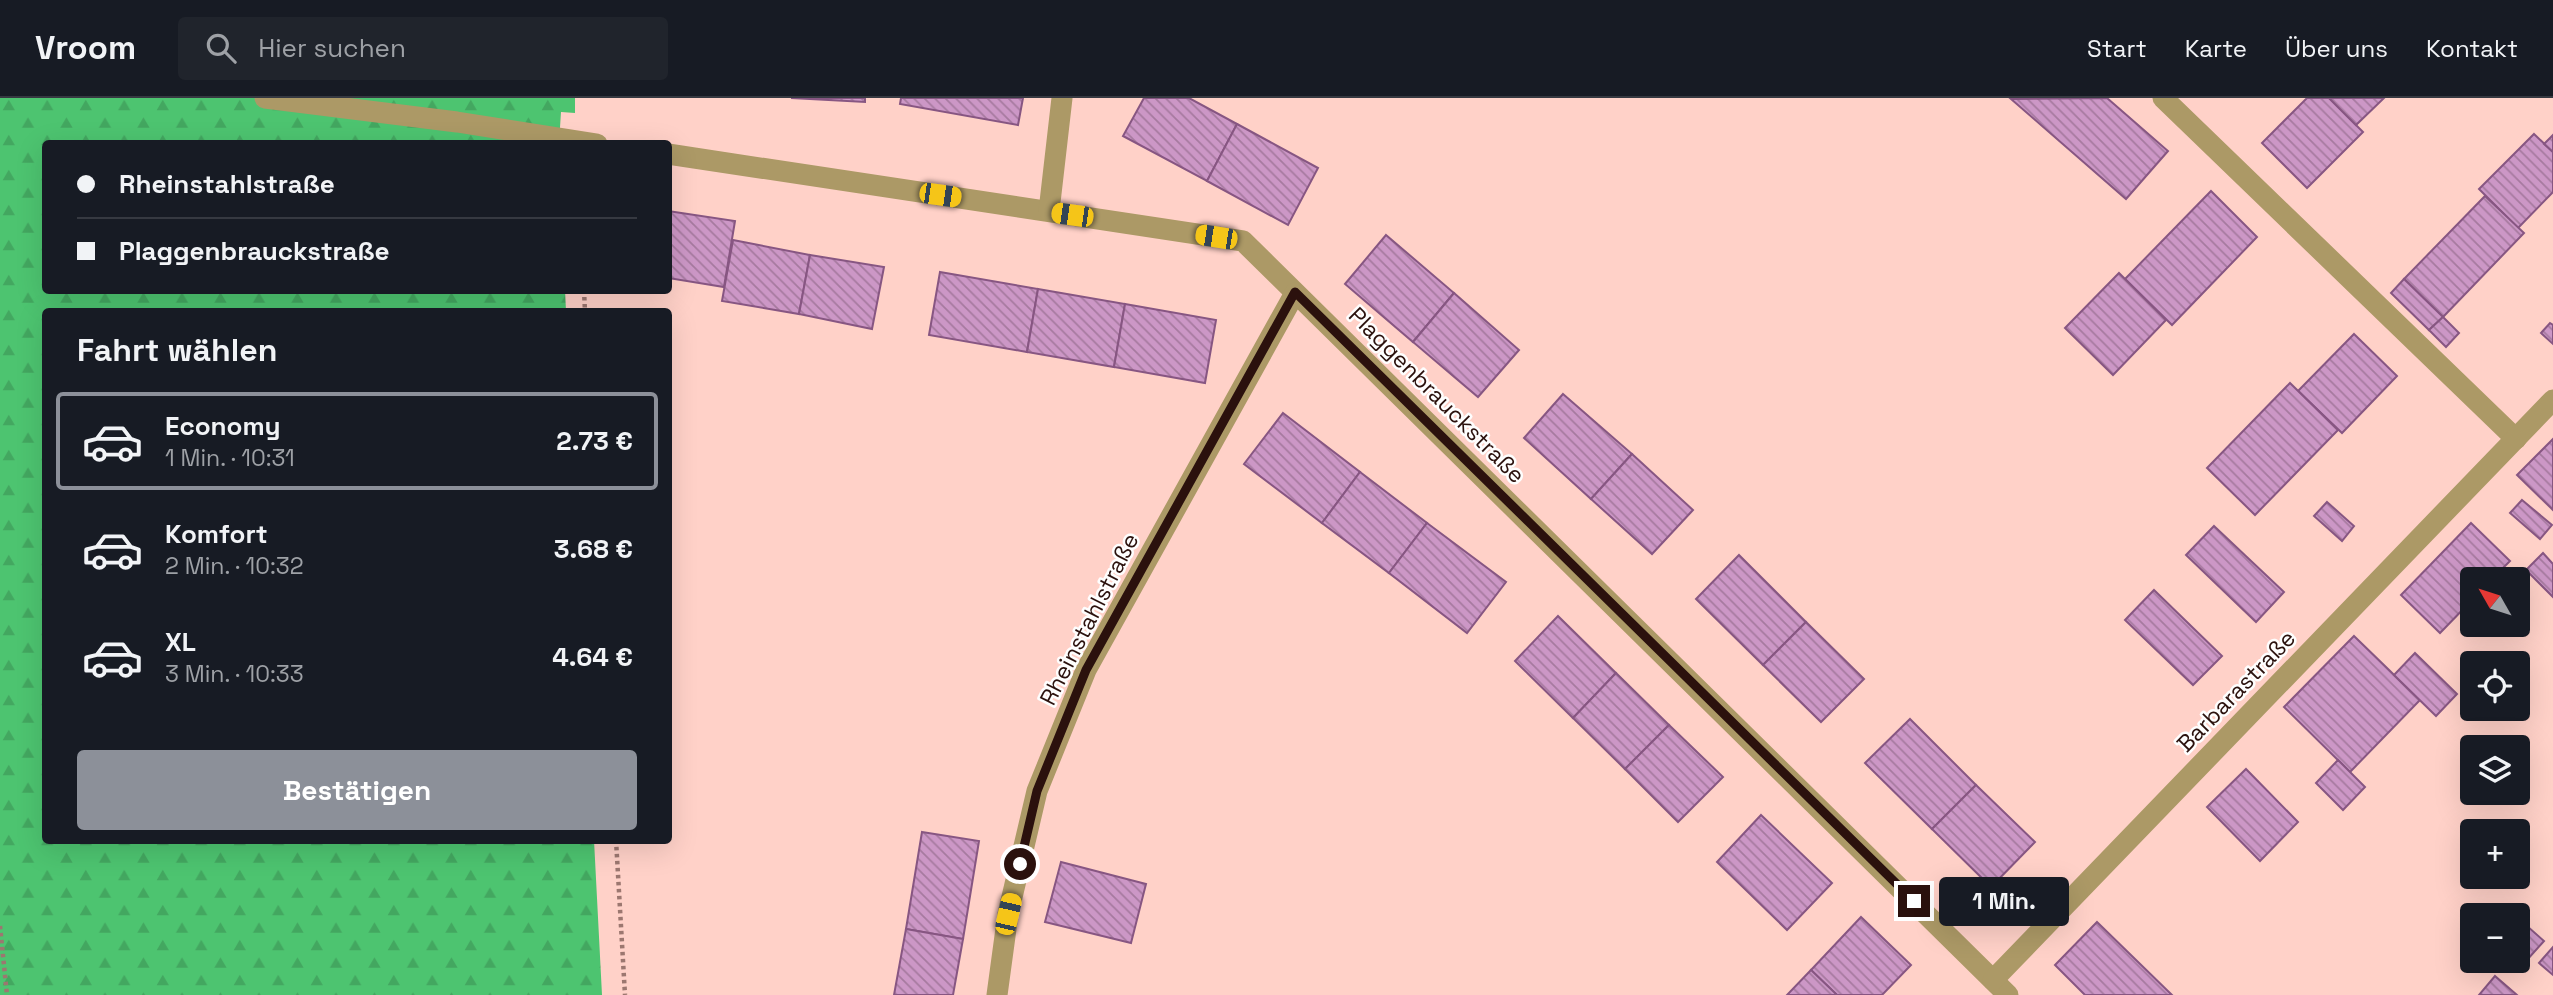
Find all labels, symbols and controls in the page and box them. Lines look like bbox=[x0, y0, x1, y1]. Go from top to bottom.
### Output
search box bbox=[178, 17, 668, 80]
text: Vroom bbox=[35, 27, 136, 69]
icon: search bbox=[202, 29, 240, 67]
text: Hier suchen bbox=[258, 31, 406, 65]
text: Start bbox=[2087, 33, 2147, 64]
text: Karte bbox=[2185, 33, 2247, 64]
text: Über uns bbox=[2285, 33, 2388, 64]
text: Kontakt bbox=[2426, 33, 2518, 64]
text: Rheinstahlstraße bbox=[119, 167, 335, 201]
car bbox=[918, 182, 963, 208]
car bbox=[1050, 202, 1095, 228]
car bbox=[1194, 223, 1239, 251]
text: Plaggenbrauckstraße bbox=[119, 234, 390, 268]
street label: Plaggenbrauckstraße bbox=[1342, 300, 1532, 490]
text: Fahrt wählen bbox=[77, 330, 277, 370]
text: Economy bbox=[165, 409, 281, 443]
icon: car bbox=[81, 410, 144, 473]
text: 2.73 € bbox=[556, 424, 633, 458]
text: 1 Min. · 10:31 bbox=[165, 443, 295, 473]
text: Komfort bbox=[165, 517, 268, 551]
icon: car bbox=[81, 518, 144, 581]
street label: Rheinstahlstraße bbox=[1033, 528, 1145, 710]
text: 3.68 € bbox=[554, 532, 633, 566]
text: 2 Min. · 10:32 bbox=[165, 551, 304, 581]
north arrow bbox=[2460, 567, 2530, 637]
map controls bbox=[2460, 567, 2530, 973]
street label: Barbarastraße bbox=[2170, 624, 2302, 758]
text: XL bbox=[165, 625, 196, 659]
icon: car bbox=[81, 626, 144, 689]
text: 4.64 € bbox=[552, 640, 633, 674]
button: locate bbox=[2460, 651, 2530, 721]
text: 3 Min. · 10:33 bbox=[165, 659, 304, 689]
button: layers bbox=[2460, 735, 2530, 805]
button: Bestätigen bbox=[77, 750, 637, 830]
button: + bbox=[2460, 819, 2530, 889]
route start bbox=[1004, 848, 1036, 880]
callout: 1 Min. bbox=[1938, 876, 2068, 926]
route end bbox=[1898, 885, 1930, 917]
text: 1 Min. bbox=[1972, 886, 2036, 916]
car bbox=[994, 891, 1023, 937]
button: − bbox=[2460, 903, 2530, 973]

